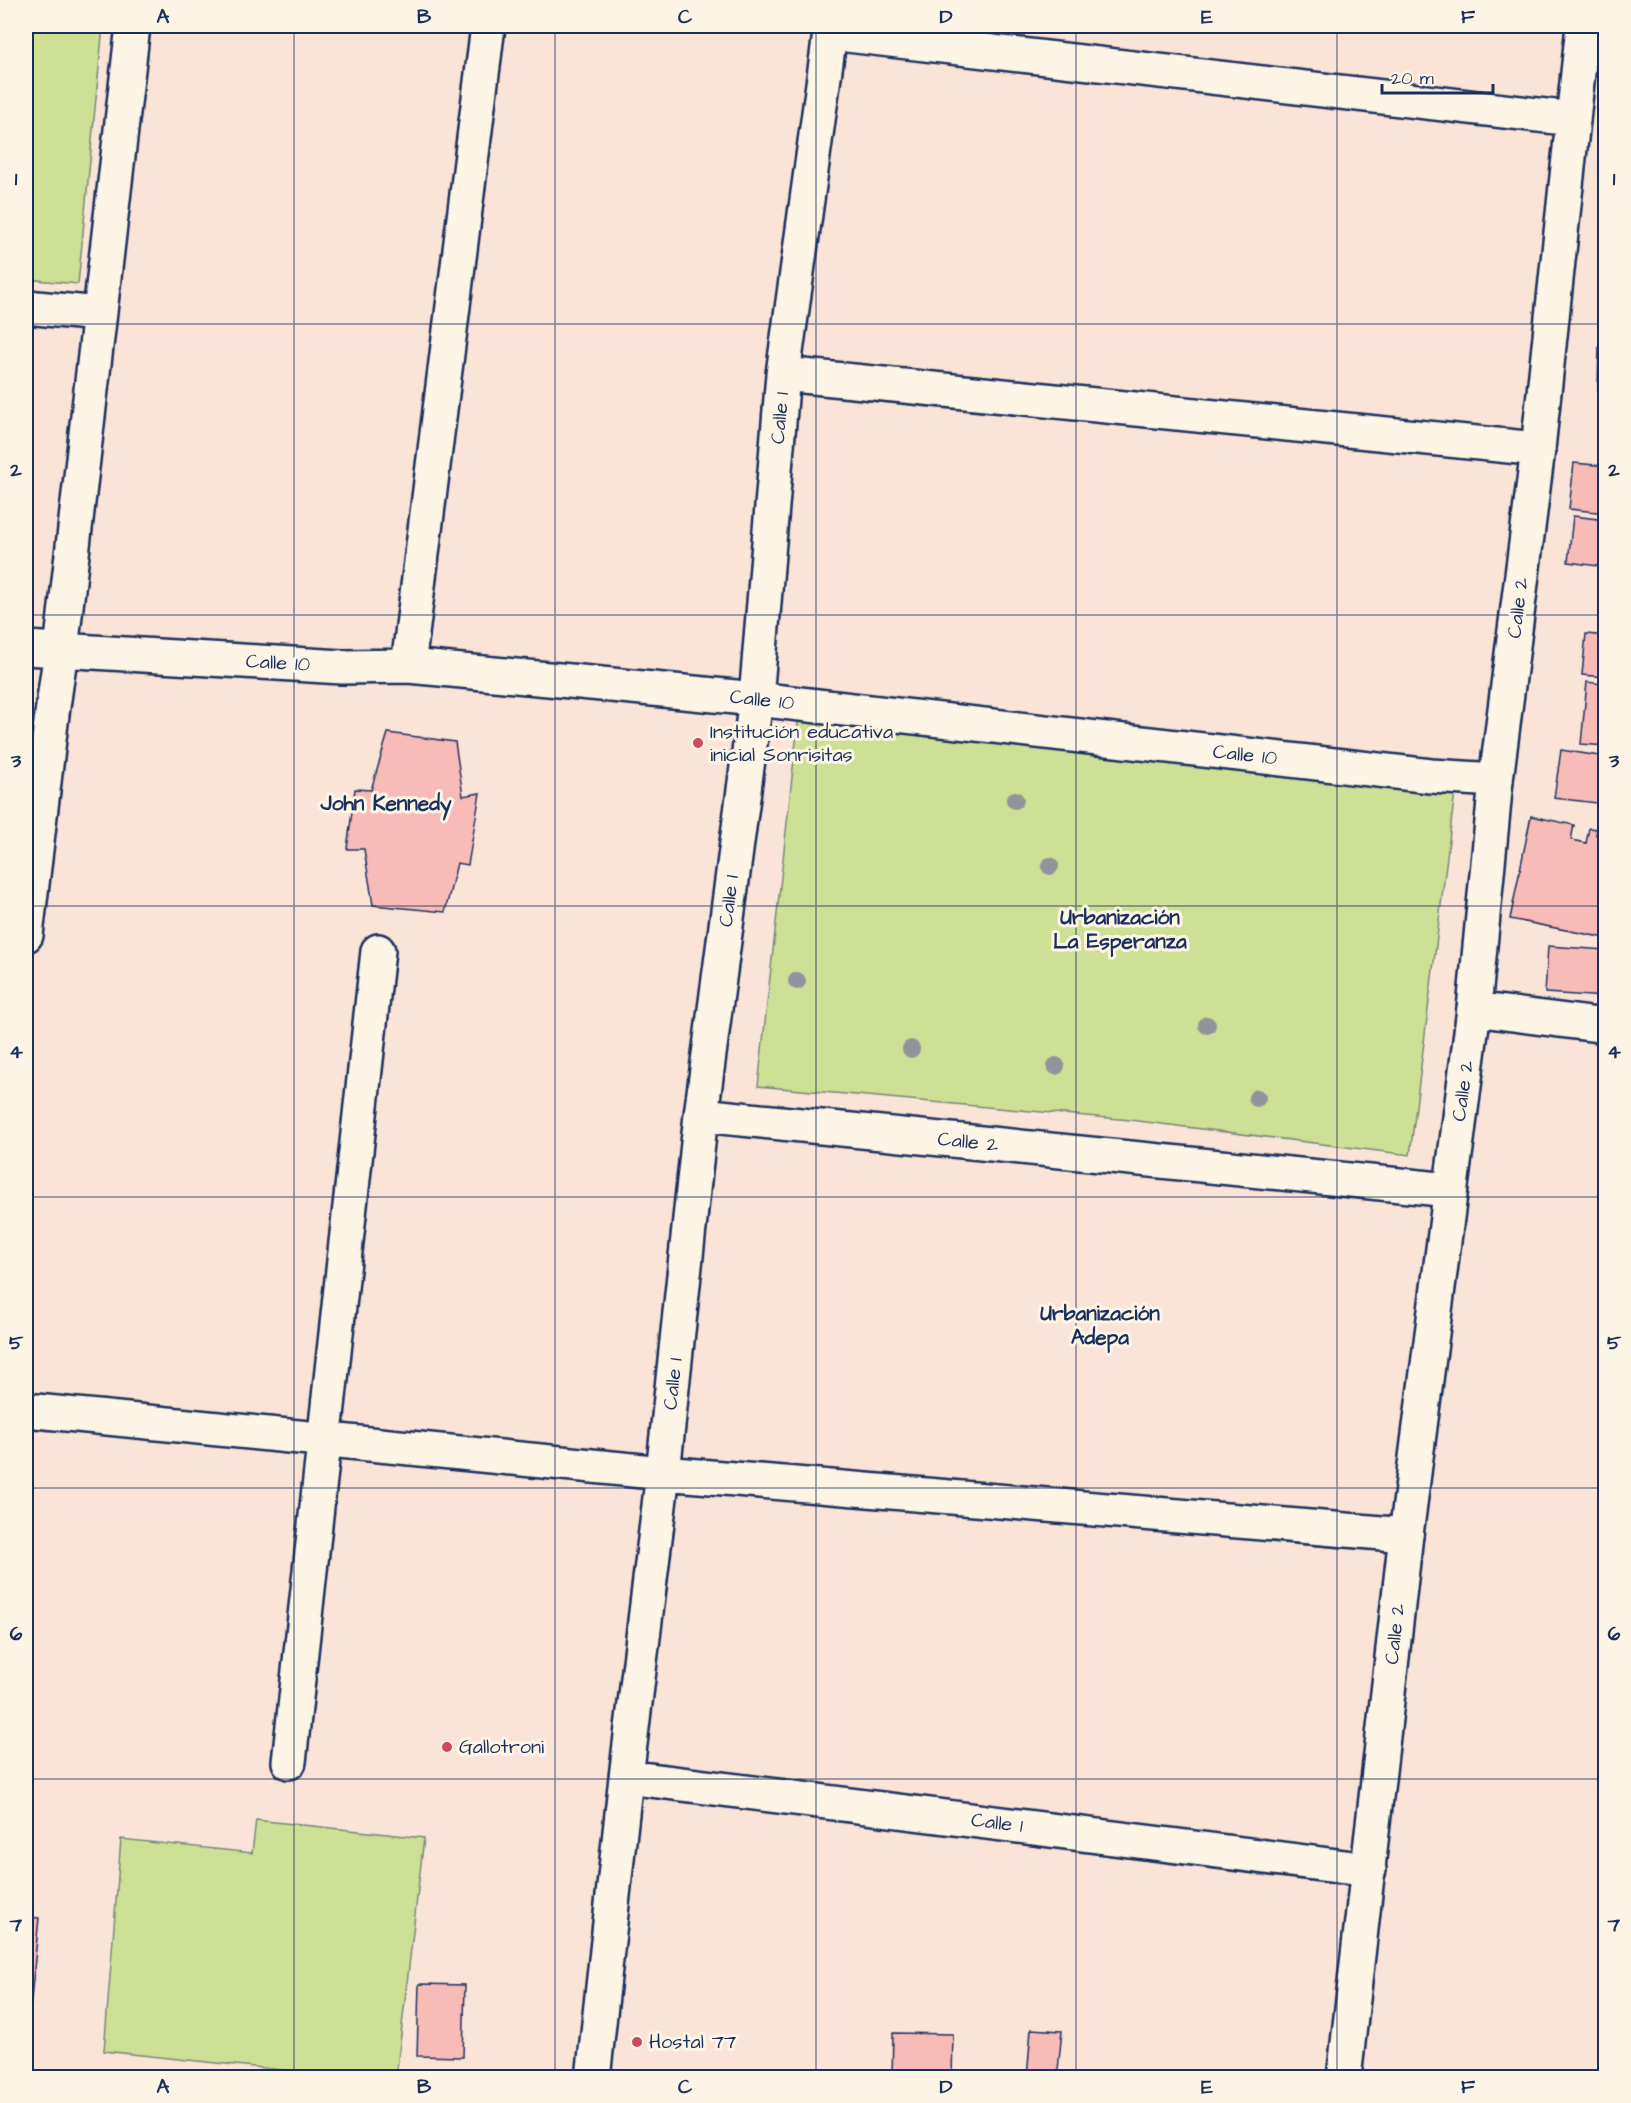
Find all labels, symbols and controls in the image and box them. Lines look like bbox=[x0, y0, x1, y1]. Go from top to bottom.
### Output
text: A bbox=[157, 3, 170, 31]
text: B bbox=[417, 3, 432, 31]
text: C bbox=[678, 3, 693, 31]
text: D bbox=[940, 3, 953, 31]
text: E bbox=[1201, 3, 1213, 31]
text: F bbox=[1461, 3, 1476, 31]
scale bar bbox=[1382, 57, 1493, 95]
text: 20 m bbox=[1391, 66, 1434, 91]
text: 1 bbox=[15, 165, 18, 193]
text: 1 bbox=[1613, 165, 1616, 193]
street label: Calle 1 bbox=[764, 390, 796, 445]
text: 2 bbox=[9, 456, 22, 484]
text: 2 bbox=[1607, 456, 1620, 484]
street label: Calle 2 bbox=[1500, 576, 1536, 640]
street label: Calle 10 bbox=[245, 647, 311, 679]
street label: Calle 10 bbox=[728, 683, 796, 717]
place label: Institución educativa inicial Sonrisitas bbox=[710, 718, 893, 769]
marker: Institución educativa inicial Sonrisitas bbox=[691, 736, 705, 750]
street label: Calle 10 bbox=[1211, 738, 1279, 772]
text: 3 bbox=[10, 747, 22, 775]
text: 3 bbox=[1608, 747, 1620, 775]
district label: John Kennedy bbox=[320, 789, 452, 821]
street label: Calle 1 bbox=[712, 873, 746, 929]
district label: Urbanización La Esperanza bbox=[1053, 903, 1187, 957]
text: 4 bbox=[9, 1038, 23, 1066]
text: 4 bbox=[1607, 1038, 1621, 1066]
street label: Calle 2 bbox=[1445, 1058, 1481, 1123]
street label: Calle 2 bbox=[936, 1125, 1000, 1159]
district label: Urbanización Adepa bbox=[1040, 1299, 1160, 1353]
text: 5 bbox=[9, 1329, 24, 1357]
text: 5 bbox=[1607, 1329, 1622, 1357]
street label: Calle 1 bbox=[656, 1356, 690, 1411]
street label: Calle 2 bbox=[1378, 1602, 1412, 1666]
text: 6 bbox=[10, 1620, 23, 1648]
text: 6 bbox=[1608, 1620, 1621, 1648]
place label: Gallotroni bbox=[459, 1733, 544, 1761]
marker: Gallotroni bbox=[440, 1740, 454, 1754]
street label: Calle 1 bbox=[969, 1806, 1025, 1840]
text: 7 bbox=[9, 1911, 23, 1939]
text: 7 bbox=[1607, 1911, 1621, 1939]
place label: Hostal 77 bbox=[649, 2028, 736, 2056]
marker: Hostal 77 bbox=[630, 2035, 644, 2049]
text: A bbox=[157, 2073, 170, 2101]
text: B bbox=[417, 2073, 432, 2101]
text: C bbox=[678, 2073, 693, 2101]
text: D bbox=[940, 2073, 953, 2101]
text: E bbox=[1201, 2073, 1213, 2101]
text: F bbox=[1461, 2073, 1476, 2101]

